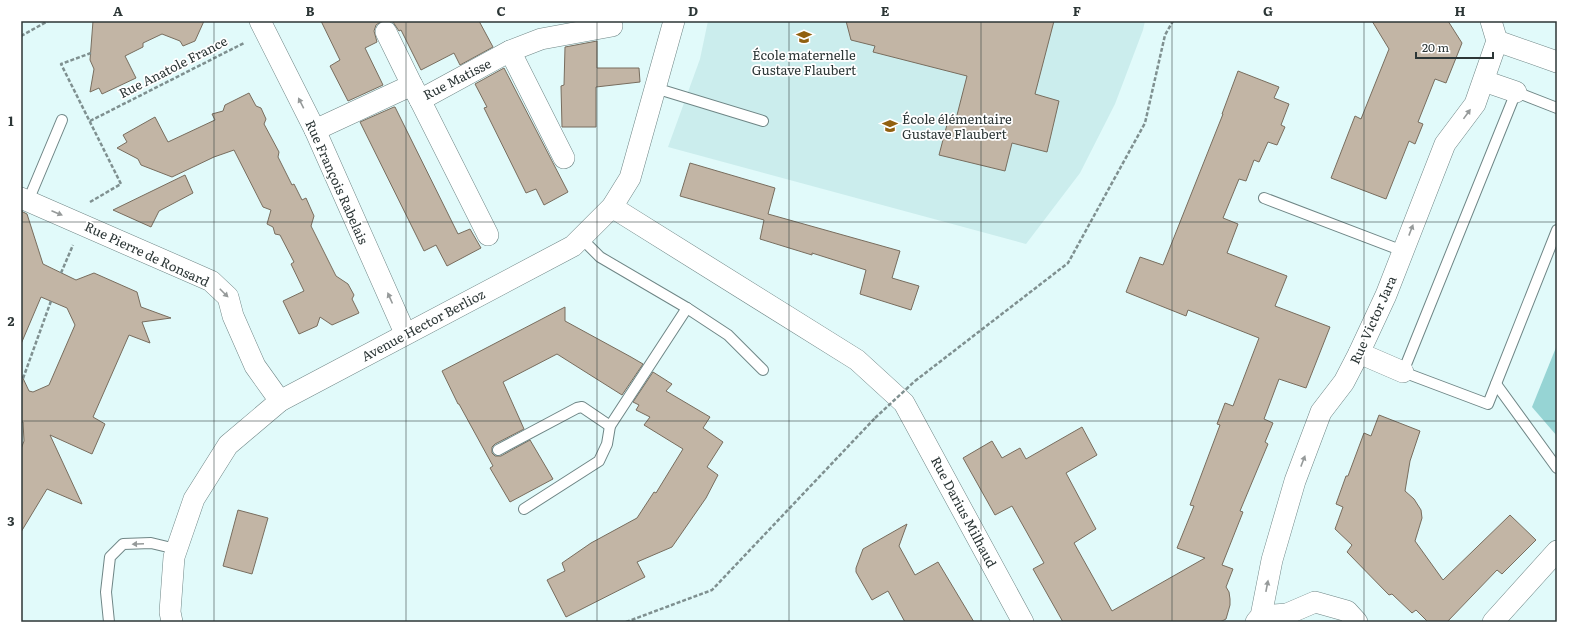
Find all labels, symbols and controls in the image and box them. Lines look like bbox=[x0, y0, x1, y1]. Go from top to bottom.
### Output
text: A bbox=[113, 1, 123, 20]
text: B bbox=[306, 1, 315, 20]
text: C bbox=[496, 1, 506, 20]
text: D bbox=[688, 1, 698, 20]
text: E bbox=[881, 1, 890, 20]
text: F bbox=[1073, 1, 1081, 20]
text: G bbox=[1263, 1, 1273, 20]
text: H bbox=[1455, 1, 1466, 20]
school or university icon: École maternelle Gustave Flaubert bbox=[795, 28, 813, 46]
street label: Rue Anatole France bbox=[115, 31, 231, 102]
scale bar bbox=[1416, 34, 1493, 60]
text: 20 m bbox=[1422, 38, 1449, 56]
place label: École maternelle Gustave Flaubert bbox=[752, 45, 857, 79]
street label: Rue Matisse bbox=[420, 53, 494, 104]
one-way arrow bbox=[298, 97, 304, 109]
one-way arrow bbox=[1463, 108, 1471, 119]
place label: École élémentaire Gustave Flaubert bbox=[902, 109, 1012, 143]
text: 1 bbox=[8, 111, 14, 130]
street label: Rue François Rabelais bbox=[301, 117, 374, 247]
school or university icon: École élémentaire Gustave Flaubert bbox=[881, 117, 899, 135]
one-way arrow bbox=[51, 210, 63, 217]
street label: Rue Pierre de Ronsard bbox=[82, 216, 213, 291]
one-way arrow bbox=[1409, 224, 1415, 236]
street label: Rue Victor Jara bbox=[1345, 273, 1401, 367]
street label: Avenue Hector Berlioz bbox=[358, 284, 488, 365]
one-way arrow bbox=[219, 289, 229, 298]
one-way arrow bbox=[386, 291, 392, 303]
text: 2 bbox=[8, 311, 15, 330]
street label: Rue Darius Milhaud bbox=[927, 453, 1002, 571]
one-way arrow bbox=[1300, 454, 1306, 466]
text: 3 bbox=[7, 511, 15, 530]
one-way arrow bbox=[132, 540, 144, 547]
one-way arrow bbox=[1264, 579, 1270, 592]

